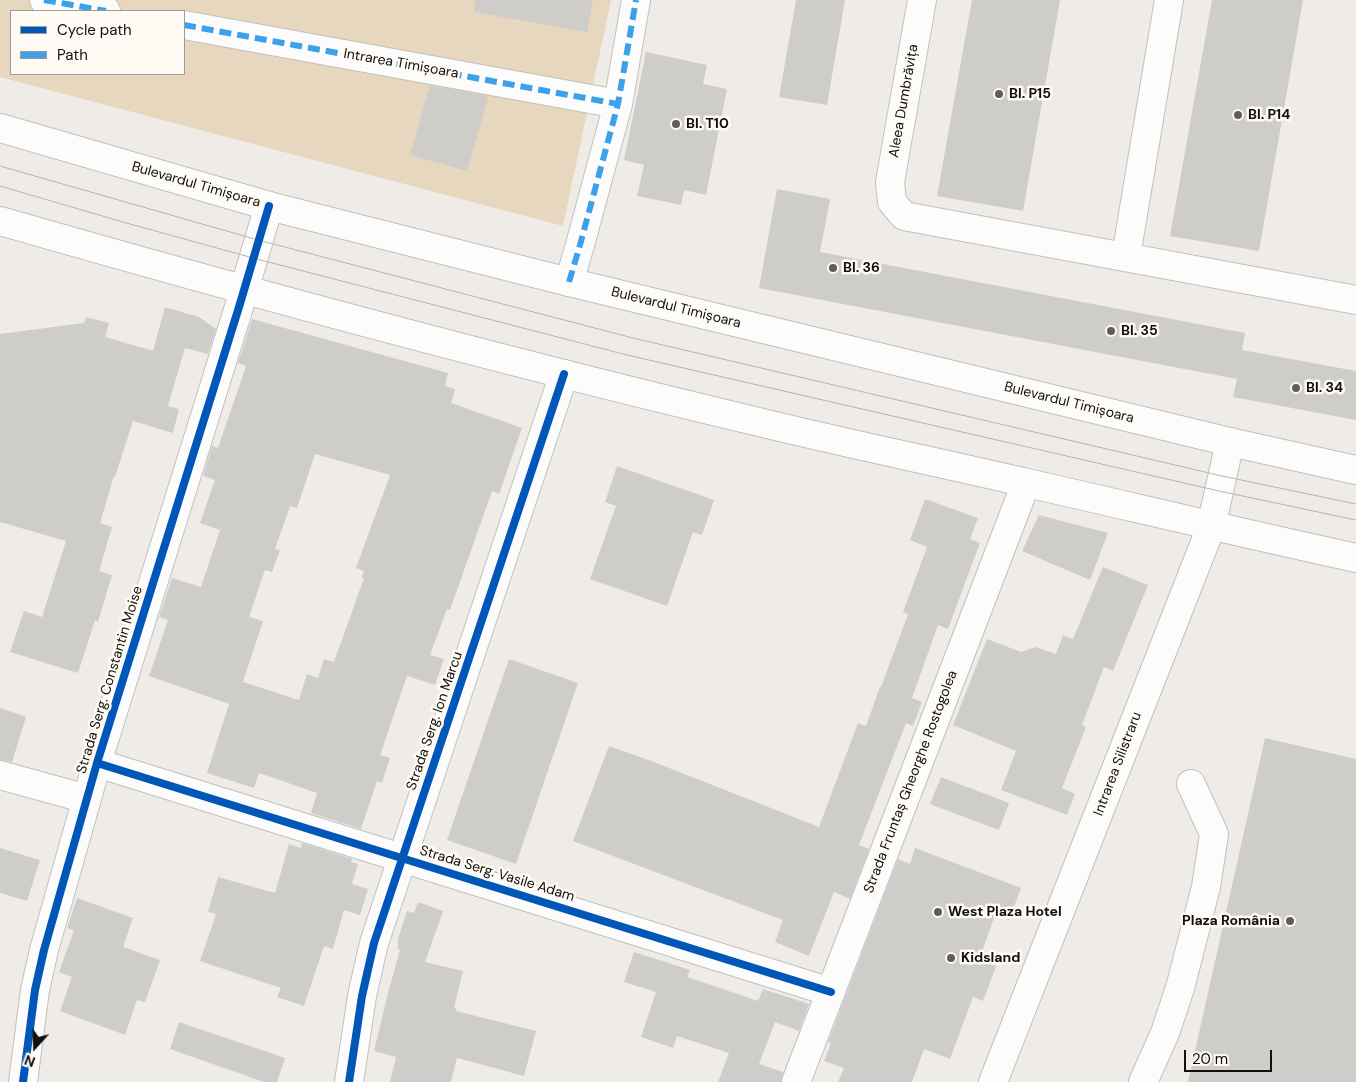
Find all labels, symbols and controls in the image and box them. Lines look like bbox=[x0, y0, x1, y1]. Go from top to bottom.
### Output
legend bbox=[10, 10, 185, 75]
text: Cycle path bbox=[57, 20, 132, 40]
street label: Aleea Dumbrăvița bbox=[886, 43, 922, 159]
text: Path bbox=[57, 45, 88, 65]
street label: Intrarea Timișoara bbox=[342, 46, 460, 82]
place label: Bl. P15 bbox=[1009, 86, 1051, 102]
marker: Bl. P15 bbox=[993, 88, 1005, 100]
place label: Bl. P14 bbox=[1248, 107, 1290, 123]
marker: Bl. P14 bbox=[1232, 109, 1244, 121]
place label: Bl. T10 bbox=[686, 116, 729, 132]
marker: Bl. T10 bbox=[670, 118, 682, 130]
street label: Bulevardul Timișoara bbox=[130, 159, 262, 211]
place label: Bl. 36 bbox=[843, 260, 880, 276]
marker: Bl. 36 bbox=[827, 262, 839, 274]
street label: Bulevardul Timișoara bbox=[609, 284, 743, 332]
place label: Bl. 35 bbox=[1121, 323, 1158, 339]
marker: Bl. 35 bbox=[1105, 325, 1117, 337]
street label: Bulevardul Timișoara bbox=[1002, 379, 1136, 427]
place label: Bl. 34 bbox=[1306, 380, 1343, 396]
marker: Bl. 34 bbox=[1290, 382, 1302, 394]
street label: Strada Serg. Constantin Moise bbox=[73, 584, 147, 776]
street label: Strada Serg. Ion Marcu bbox=[403, 649, 467, 793]
street label: Strada Fruntaș Gheorghe Rostogolea bbox=[861, 668, 961, 896]
street label: Intrarea Silistraru bbox=[1090, 710, 1146, 818]
street label: Strada Serg. Vasile Adam bbox=[418, 842, 576, 906]
place label: West Plaza Hotel bbox=[948, 904, 1062, 920]
marker: West Plaza Hotel bbox=[932, 906, 944, 918]
place label: Plaza România bbox=[1182, 913, 1280, 929]
marker: Plaza România bbox=[1284, 915, 1296, 927]
place label: Kidsland bbox=[961, 950, 1020, 966]
marker: Kidsland bbox=[945, 952, 957, 964]
north arrow bbox=[10, 1022, 60, 1072]
scale bar bbox=[1186, 1040, 1274, 1072]
text: 20 m bbox=[1192, 1049, 1228, 1069]
text: N bbox=[22, 1051, 38, 1071]

